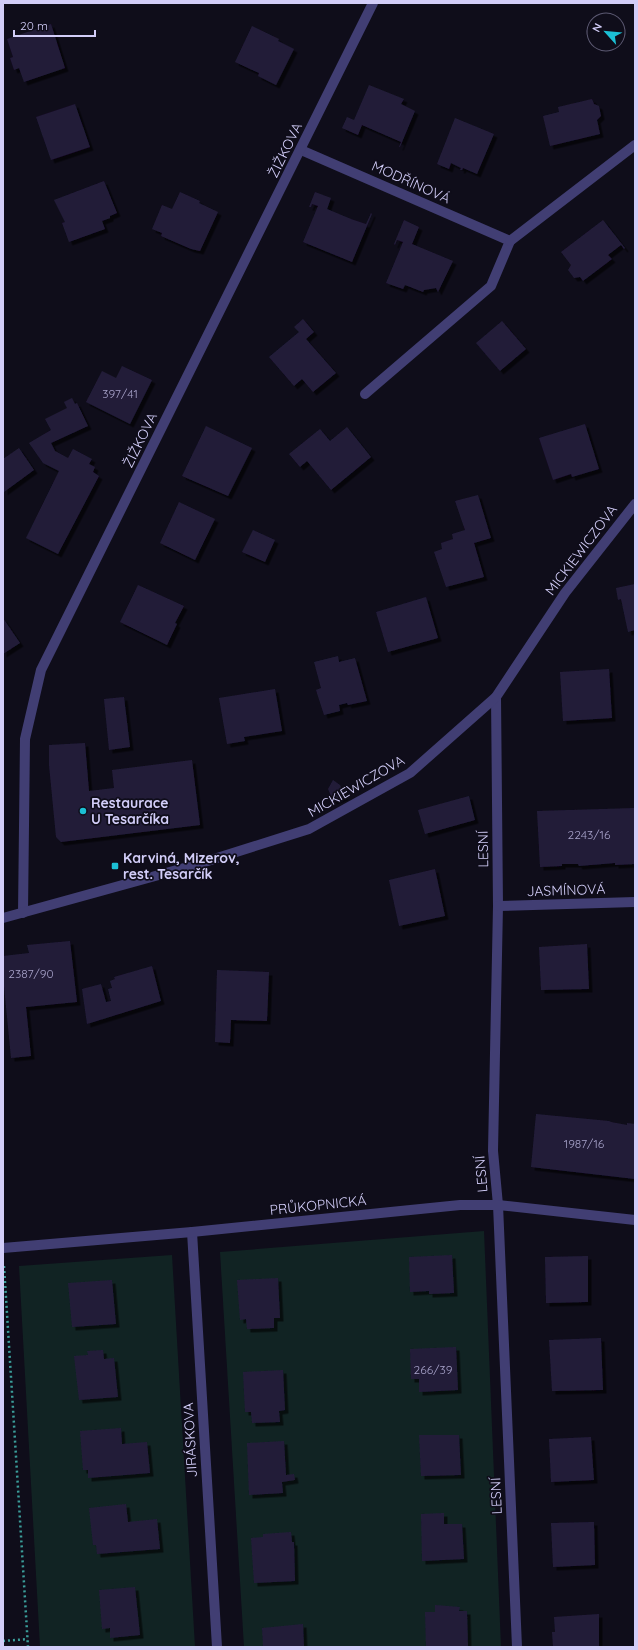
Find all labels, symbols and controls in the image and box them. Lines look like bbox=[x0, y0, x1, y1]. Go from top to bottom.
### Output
scale bar bbox=[14, 12, 95, 38]
north arrow bbox=[586, 12, 626, 52]
text: 20 m bbox=[20, 18, 48, 33]
text: N bbox=[589, 21, 605, 34]
street label: ŽIŽKOVA bbox=[264, 120, 306, 180]
street label: MODŘÍNOVÁ bbox=[369, 157, 453, 207]
house number: 397/41 bbox=[102, 386, 138, 401]
street label: ŽIŽKOVA bbox=[119, 410, 161, 470]
street label: MICKIEWICZOVA bbox=[541, 501, 621, 599]
street label: MICKIEWICZOVA bbox=[304, 751, 408, 821]
place label: Restaurace U Tesarčíka bbox=[91, 794, 169, 828]
marker: Restaurace U Tesarčíka bbox=[78, 806, 88, 816]
house number: 2243/16 bbox=[568, 827, 611, 842]
street label: LESNÍ bbox=[474, 830, 492, 868]
place label: Karviná, Mizerov, rest. Tesarčík bbox=[123, 849, 240, 883]
marker: Karviná, Mizerov, rest. Tesarčík bbox=[110, 861, 120, 871]
street label: JASMÍNOVÁ bbox=[526, 880, 606, 900]
house number: 2387/90 bbox=[8, 966, 54, 981]
house number: 1987/16 bbox=[564, 1136, 605, 1151]
street label: LESNÍ bbox=[470, 1154, 492, 1193]
street label: PRŮKOPNICKÁ bbox=[269, 1191, 367, 1219]
house number: 266/39 bbox=[414, 1362, 453, 1377]
street label: JIRÁSKOVA bbox=[179, 1402, 201, 1478]
street label: LESNÍ bbox=[486, 1477, 506, 1515]

